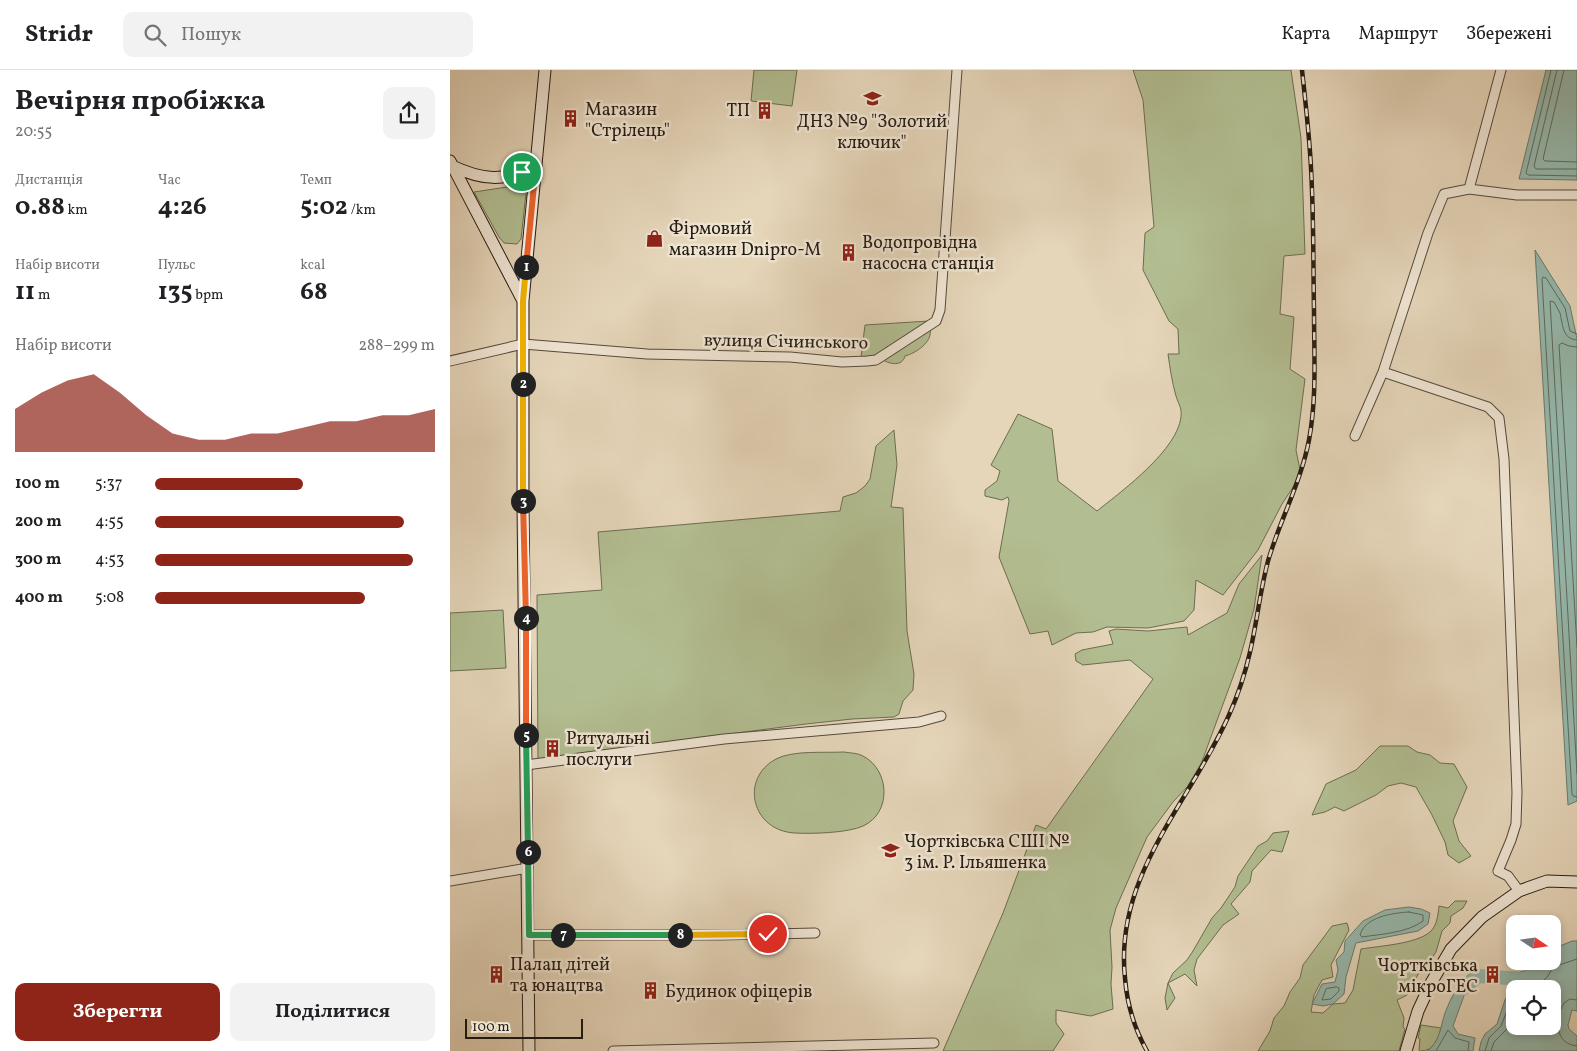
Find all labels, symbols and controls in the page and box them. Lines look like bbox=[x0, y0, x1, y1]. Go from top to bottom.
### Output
search box bbox=[123, 12, 473, 57]
text: Stridr bbox=[25, 18, 93, 52]
icon: search bbox=[141, 21, 169, 49]
text: Пошук bbox=[181, 22, 241, 48]
text: Карта bbox=[1282, 22, 1330, 47]
text: Маршрут bbox=[1358, 22, 1438, 47]
text: Збережені bbox=[1466, 22, 1552, 47]
text: Вечірня пробіжка bbox=[15, 82, 265, 121]
button: share bbox=[383, 87, 435, 139]
school or university icon: ДНЗ №9 "Золотий ключик" bbox=[862, 88, 882, 108]
place label: Магазин "Стрілець" bbox=[585, 98, 670, 144]
place label: ТП bbox=[727, 99, 750, 124]
building icon: ТП bbox=[754, 100, 774, 120]
building icon: Магазин "Стрілець" bbox=[561, 109, 581, 129]
place label: ДНЗ №9 "Золотий ключик" bbox=[797, 110, 947, 156]
text: 20:55 bbox=[15, 121, 52, 143]
pin bbox=[501, 151, 543, 193]
icon: arrive bbox=[508, 158, 536, 186]
text: Дистанція bbox=[15, 171, 83, 190]
text: Час bbox=[158, 171, 181, 190]
text: Темп bbox=[300, 171, 332, 190]
text: 0.88 bbox=[15, 190, 65, 225]
text: 4:26 bbox=[158, 190, 207, 225]
text: 5:02 bbox=[300, 190, 348, 225]
text: km bbox=[65, 201, 88, 220]
text: /km bbox=[348, 201, 376, 220]
place label: Фірмовий магазин Dnipro-M bbox=[669, 217, 821, 263]
shop icon: Фірмовий магазин Dnipro-M bbox=[645, 228, 665, 248]
place label: Водопровідна насосна станція bbox=[862, 231, 994, 277]
building icon: Водопровідна насосна станція bbox=[838, 242, 858, 262]
pin: 1 bbox=[514, 254, 538, 280]
text: Набір висоти bbox=[15, 256, 100, 275]
text: Пульс bbox=[158, 256, 195, 275]
text: kcal bbox=[300, 256, 325, 275]
text: 1 bbox=[524, 258, 529, 277]
text: 11 bbox=[15, 275, 35, 310]
text: 135 bbox=[158, 275, 192, 310]
text: 68 bbox=[300, 275, 328, 310]
text: m bbox=[35, 286, 50, 305]
text: bpm bbox=[192, 286, 223, 305]
street label: вулиця Січинського bbox=[704, 329, 868, 356]
text: Набір висоти bbox=[15, 335, 112, 357]
text: 288–299 m bbox=[359, 335, 435, 357]
pin: 2 bbox=[510, 372, 536, 396]
text: 2 bbox=[520, 375, 527, 394]
text: 100 m bbox=[15, 473, 60, 495]
text: 5:37 bbox=[95, 473, 122, 495]
pin: 3 bbox=[510, 488, 536, 514]
text: 3 bbox=[520, 492, 527, 511]
text: 200 m bbox=[15, 511, 62, 533]
text: 4:55 bbox=[95, 511, 124, 533]
text: 300 m bbox=[15, 549, 61, 571]
text: 4:53 bbox=[95, 549, 124, 571]
text: 400 m bbox=[15, 587, 63, 609]
text: 5:08 bbox=[95, 587, 124, 609]
pin: 4 bbox=[514, 606, 538, 630]
text: 4 bbox=[522, 609, 531, 628]
pin: 5 bbox=[514, 722, 538, 748]
text: 5 bbox=[523, 726, 530, 745]
place label: Ритуальні послуги bbox=[566, 727, 650, 773]
building icon: Ритуальні послуги bbox=[542, 738, 562, 758]
place label: Чортківська СШІ № 3 ім. Р. Ільяшенка bbox=[904, 830, 1069, 876]
pin: 6 bbox=[516, 840, 540, 864]
school or university icon: Чортківська СШІ № 3 ім. Р. Ільяшенка bbox=[880, 841, 900, 861]
text: 6 bbox=[525, 843, 532, 862]
pin bbox=[747, 913, 789, 955]
north arrow bbox=[1506, 915, 1561, 970]
map controls bbox=[1506, 915, 1561, 1035]
icon: check bbox=[754, 920, 782, 948]
pin: 7 bbox=[550, 922, 576, 948]
pin: 8 bbox=[668, 922, 692, 948]
text: 7 bbox=[560, 926, 567, 945]
text: 8 bbox=[677, 926, 684, 945]
place label: Палац дітей та юнацтва bbox=[510, 953, 610, 999]
place label: Чортківська мікроГЕС bbox=[1377, 954, 1478, 1000]
building icon: Палац дітей та юнацтва bbox=[486, 964, 506, 984]
building icon: Чортківська мікроГЕС bbox=[1482, 965, 1502, 985]
place label: Будинок офіцерів bbox=[665, 980, 812, 1005]
button: locate bbox=[1506, 980, 1561, 1035]
building icon: Будинок офіцерів bbox=[641, 981, 661, 1001]
button: Зберегти bbox=[15, 983, 220, 1041]
button: Поділитися bbox=[230, 983, 435, 1041]
scale bar bbox=[465, 1016, 582, 1039]
text: 100 m bbox=[472, 1018, 510, 1037]

